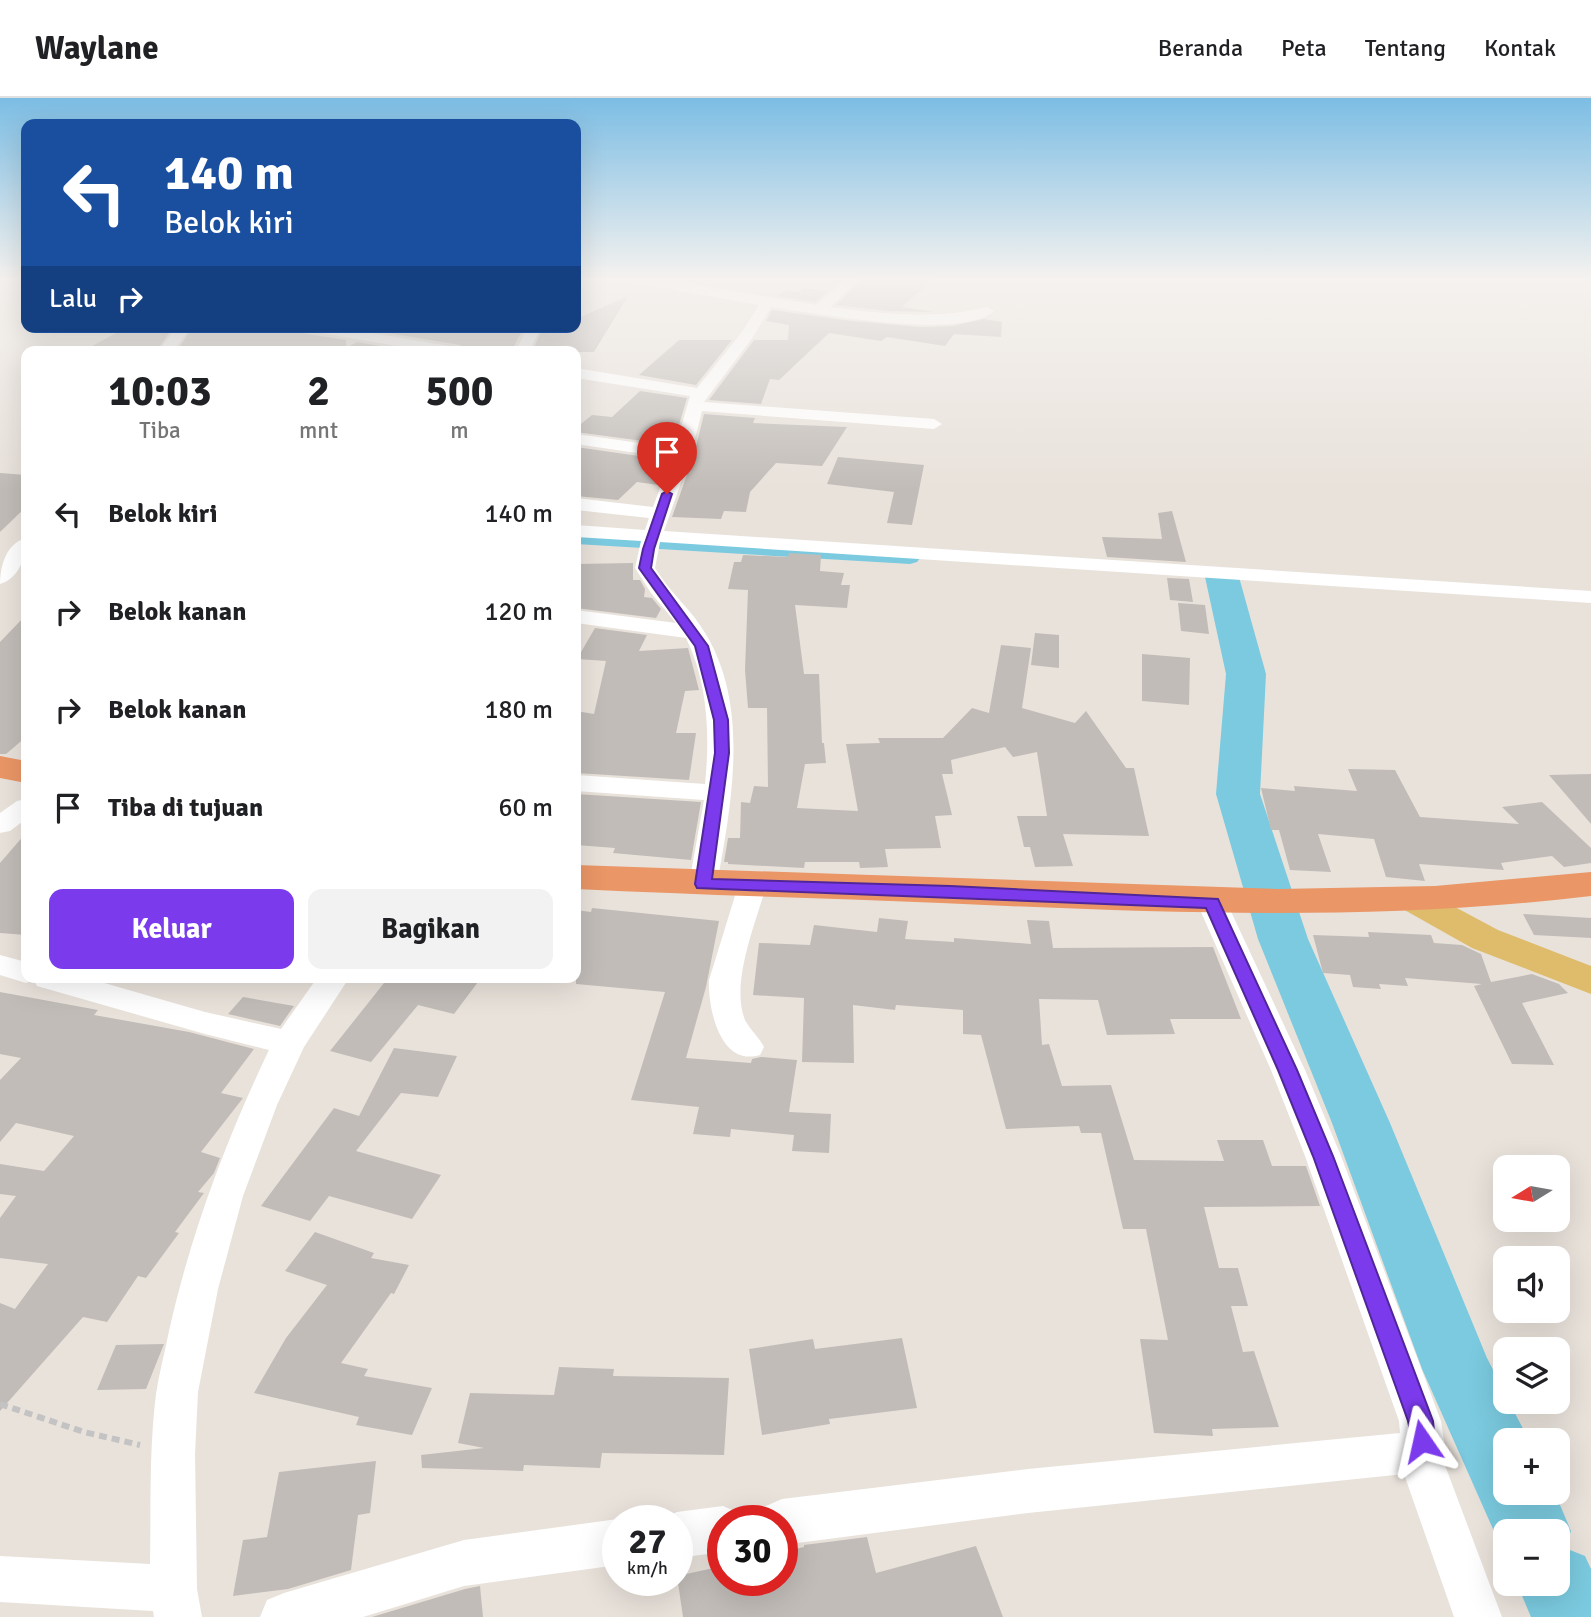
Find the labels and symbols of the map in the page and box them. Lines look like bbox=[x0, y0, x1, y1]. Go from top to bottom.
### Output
pin bbox=[637, 422, 697, 494]
north arrow bbox=[1493, 1155, 1570, 1232]
position arrow bbox=[1385, 1404, 1459, 1478]
speed limit sign: 30 bbox=[707, 1505, 798, 1596]

